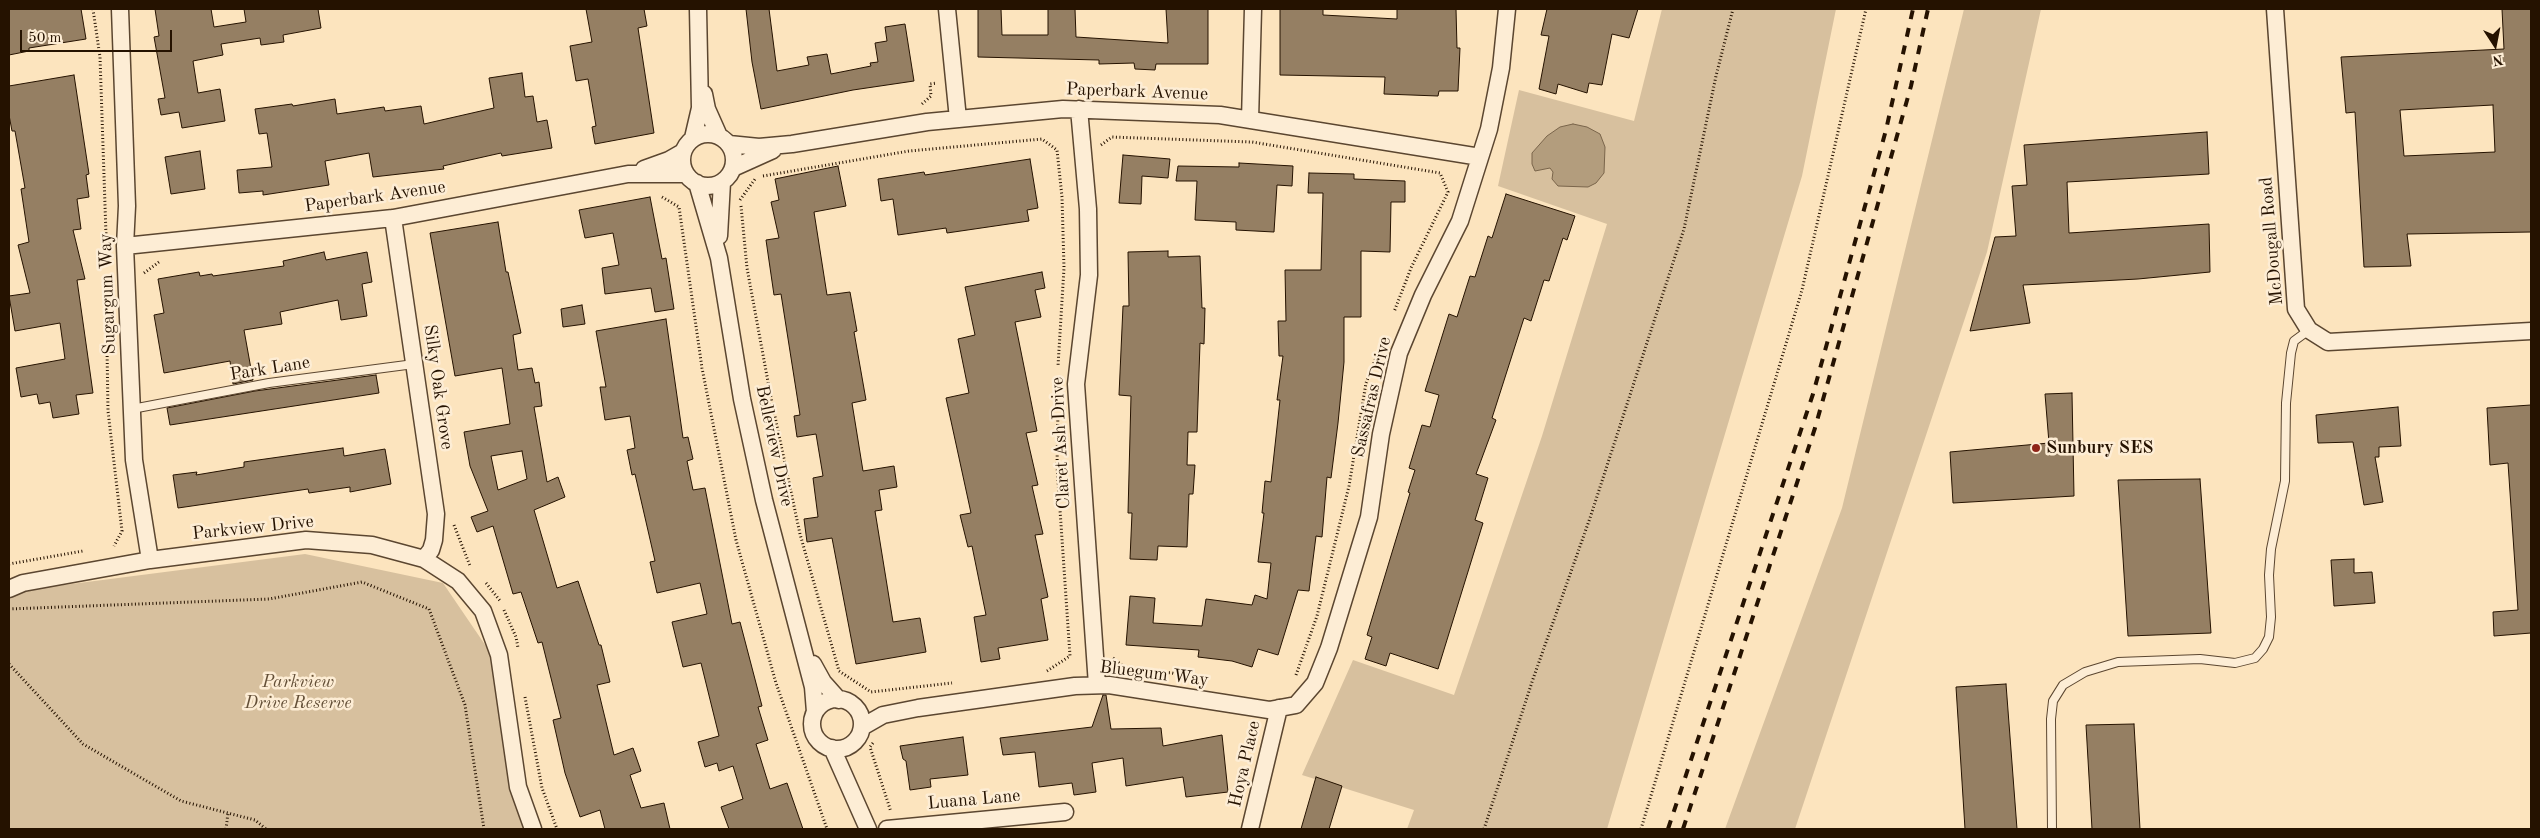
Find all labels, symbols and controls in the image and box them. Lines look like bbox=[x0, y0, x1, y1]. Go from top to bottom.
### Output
scale bar bbox=[22, 20, 175, 52]
north arrow bbox=[2470, 20, 2520, 70]
text: 50 m bbox=[28, 31, 62, 46]
text: N bbox=[2491, 52, 2504, 68]
street label: Paperbark Avenue bbox=[1065, 79, 1209, 105]
street label: Paperbark Avenue bbox=[303, 176, 447, 218]
street label: McDougall Road bbox=[2256, 176, 2288, 306]
street label: Sugargum Way bbox=[95, 233, 121, 355]
street label: Silky Oak Grove bbox=[419, 323, 457, 451]
street label: Sassafras Drive bbox=[1348, 335, 1396, 459]
street label: Park Lane bbox=[228, 352, 312, 386]
street label: Claret Ash Drive bbox=[1047, 376, 1075, 510]
street label: Belleview Drive bbox=[751, 383, 797, 509]
place label: Sunbury SES bbox=[2046, 437, 2153, 459]
marker: Sunbury SES bbox=[2030, 442, 2042, 454]
street label: Parkview Drive bbox=[191, 511, 315, 545]
street label: Bluegum Way bbox=[1098, 657, 1210, 691]
park label: Parkview Drive Reserve bbox=[244, 671, 352, 714]
street label: Hoya Place bbox=[1225, 719, 1265, 809]
street label: Luana Lane bbox=[927, 785, 1021, 815]

